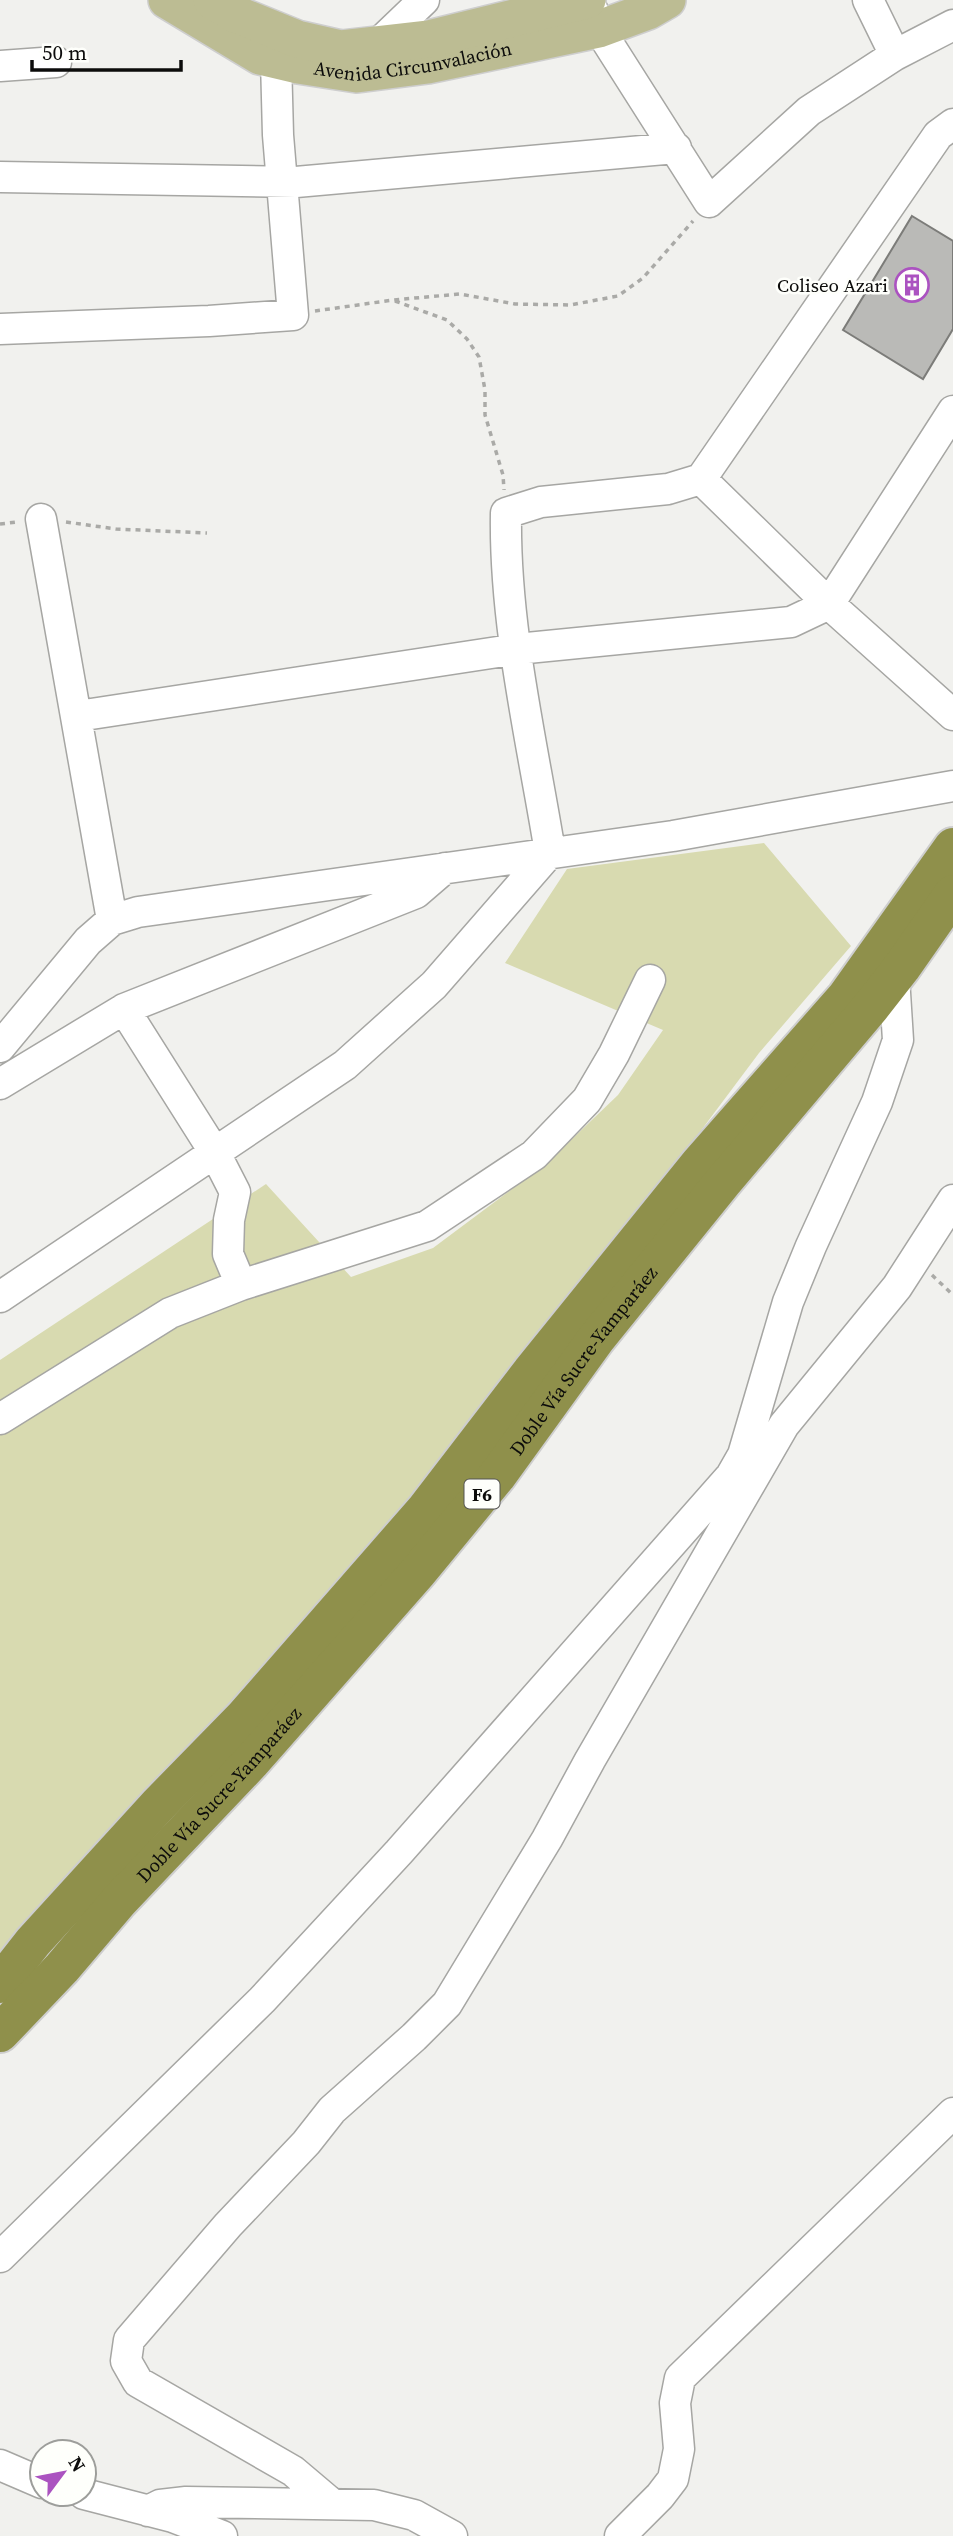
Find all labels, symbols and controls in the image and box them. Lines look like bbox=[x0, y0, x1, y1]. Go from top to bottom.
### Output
scale bar bbox=[32, 28, 180, 72]
street label: Avenida Circunvalación bbox=[312, 35, 514, 87]
text: 50 m bbox=[42, 38, 87, 67]
building icon: Coliseo Azari bbox=[893, 266, 931, 304]
place label: Coliseo Azari bbox=[777, 272, 888, 298]
street label: Doble Vía Sucre-Yamparáez bbox=[503, 1260, 663, 1460]
road number: F6 bbox=[464, 1479, 500, 1508]
street label: Doble Vía Sucre-Yamparáez bbox=[131, 1700, 307, 1888]
north arrow bbox=[28, 2438, 98, 2508]
text: N bbox=[63, 2451, 92, 2477]

